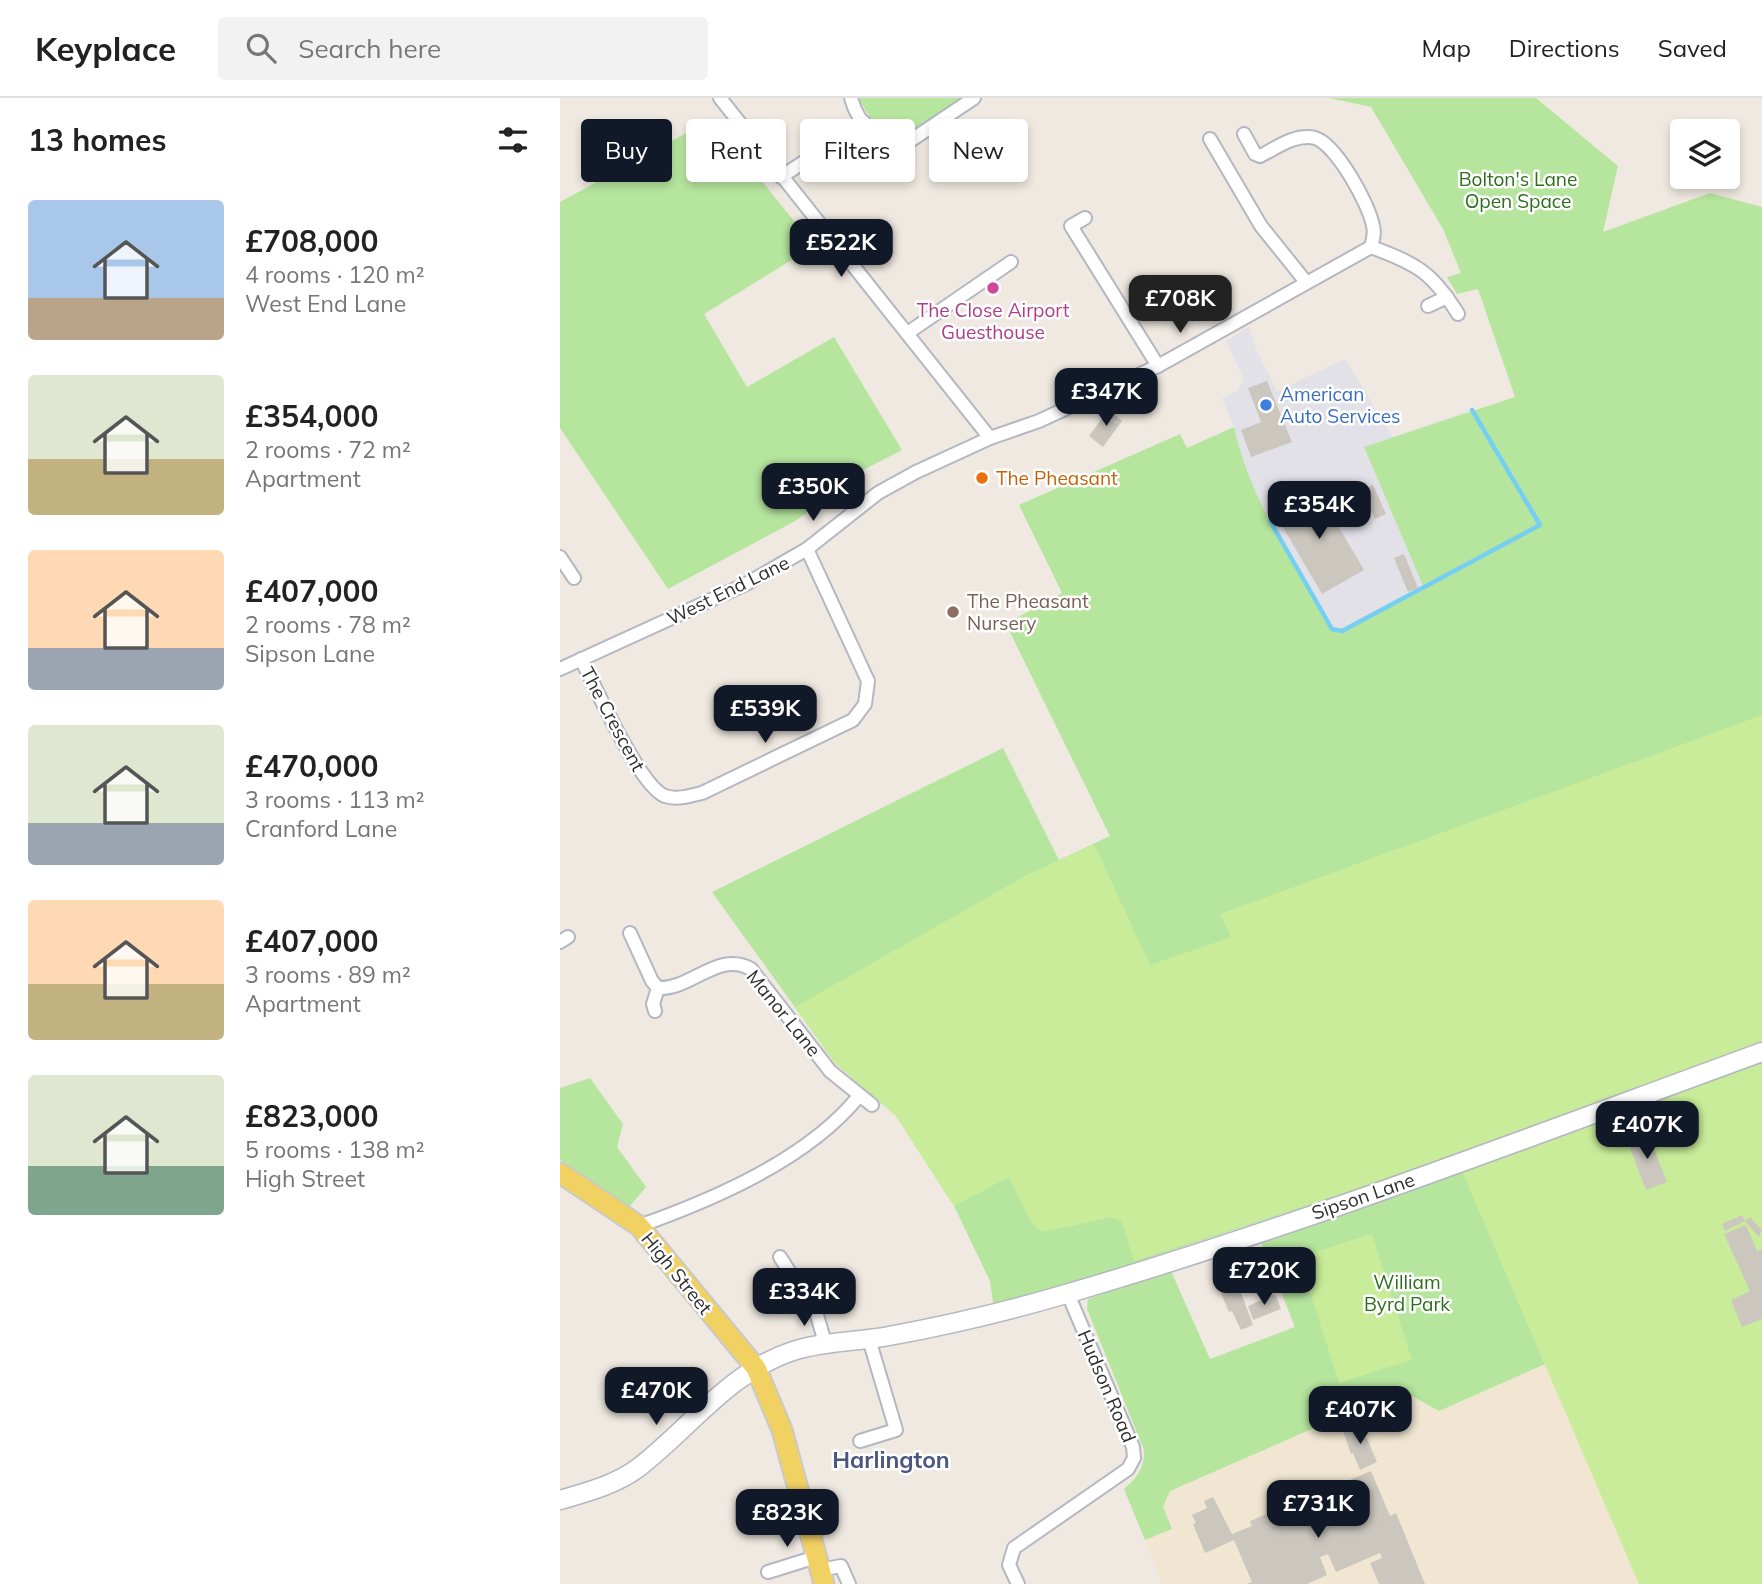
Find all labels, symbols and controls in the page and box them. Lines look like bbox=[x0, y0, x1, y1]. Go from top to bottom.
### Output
search box bbox=[218, 17, 708, 80]
text: Keyplace bbox=[35, 28, 176, 69]
icon: search bbox=[242, 29, 280, 67]
text: Search here bbox=[298, 32, 441, 65]
text: Map bbox=[1421, 33, 1471, 63]
text: Directions bbox=[1509, 33, 1620, 63]
text: Saved bbox=[1658, 33, 1727, 63]
chip: Buy bbox=[581, 119, 672, 182]
chip: Rent bbox=[686, 119, 786, 182]
chip: Filters bbox=[800, 119, 915, 182]
chip: New bbox=[929, 119, 1028, 182]
map controls bbox=[1670, 119, 1740, 189]
button: layers bbox=[1670, 119, 1740, 189]
text: 13 homes bbox=[28, 121, 167, 159]
icon: filters bbox=[494, 121, 532, 159]
park label: Bolton's Lane Open Space bbox=[1459, 167, 1577, 213]
pin: £522K bbox=[792, 220, 890, 279]
text: £708,000 bbox=[245, 222, 378, 260]
text: £522K bbox=[806, 227, 876, 256]
icon: home bbox=[84, 228, 168, 312]
text: 4 rooms · 120 m² bbox=[245, 260, 425, 289]
pin: £708K bbox=[1131, 275, 1229, 335]
marker: The Close Airport Guesthouse bbox=[985, 280, 1001, 296]
text: £708K bbox=[1145, 283, 1215, 312]
text: West End Lane bbox=[245, 289, 406, 318]
place label: The Close Airport Guesthouse bbox=[917, 298, 1070, 344]
pin: £347K bbox=[1057, 368, 1155, 428]
text: £347K bbox=[1071, 376, 1141, 405]
place label: American Auto Services bbox=[1280, 382, 1401, 428]
text: £354,000 bbox=[245, 397, 378, 435]
marker: American Auto Services bbox=[1258, 397, 1274, 413]
icon: home bbox=[84, 403, 168, 487]
text: 2 rooms · 72 m² bbox=[245, 435, 411, 464]
text: Apartment bbox=[245, 464, 361, 493]
pin: £350K bbox=[764, 464, 862, 523]
place label: The Pheasant bbox=[996, 466, 1118, 490]
marker: The Pheasant bbox=[974, 470, 990, 486]
text: £350K bbox=[778, 471, 848, 500]
pin: £354K bbox=[1270, 482, 1368, 541]
text: £354K bbox=[1284, 489, 1354, 518]
street label: West End Lane bbox=[663, 550, 793, 630]
text: £407,000 bbox=[245, 572, 378, 610]
icon: home bbox=[84, 578, 168, 662]
place label: The Pheasant Nursery bbox=[967, 589, 1089, 635]
marker: The Pheasant Nursery bbox=[945, 604, 961, 620]
text: 2 rooms · 78 m² bbox=[245, 610, 411, 639]
text: Sipson Lane bbox=[245, 639, 375, 668]
street label: The Crescent bbox=[575, 663, 651, 776]
pin: £539K bbox=[716, 686, 814, 745]
text: £539K bbox=[730, 693, 800, 722]
text: £470,000 bbox=[245, 747, 378, 785]
icon: home bbox=[84, 753, 168, 837]
text: 3 rooms · 113 m² bbox=[245, 785, 425, 814]
text: Cranford Lane bbox=[245, 814, 397, 843]
text: £407,000 bbox=[245, 922, 378, 960]
icon: home bbox=[84, 928, 168, 1012]
text: 3 rooms · 89 m² bbox=[245, 960, 411, 989]
street label: Manor Lane bbox=[742, 965, 826, 1061]
text: Apartment bbox=[245, 989, 361, 1018]
text: £823,000 bbox=[245, 1097, 378, 1135]
pin: £407K bbox=[1598, 1102, 1696, 1161]
icon: home bbox=[84, 1103, 168, 1187]
text: £407K bbox=[1612, 1109, 1682, 1138]
text: 5 rooms · 138 m² bbox=[245, 1135, 425, 1164]
text: High Street bbox=[245, 1164, 365, 1193]
street label: Sipson Lane bbox=[1308, 1167, 1418, 1225]
street label: High Street bbox=[636, 1227, 718, 1319]
pin: £720K bbox=[1215, 1248, 1313, 1307]
text: £720K bbox=[1229, 1255, 1299, 1284]
pin: £334K bbox=[755, 1268, 853, 1328]
park label: William Byrd Park bbox=[1364, 1270, 1450, 1316]
text: £334K bbox=[769, 1276, 839, 1305]
street label: Hudson Road bbox=[1073, 1326, 1141, 1446]
pin: £470K bbox=[607, 1368, 705, 1427]
text: £470K bbox=[621, 1375, 691, 1404]
pin: £407K bbox=[1311, 1386, 1409, 1446]
text: £407K bbox=[1325, 1394, 1395, 1423]
district label: Harlington bbox=[832, 1445, 950, 1474]
pin: £731K bbox=[1269, 1480, 1367, 1540]
text: £731K bbox=[1283, 1488, 1353, 1517]
pin: £823K bbox=[738, 1490, 836, 1549]
text: £823K bbox=[752, 1497, 822, 1526]

